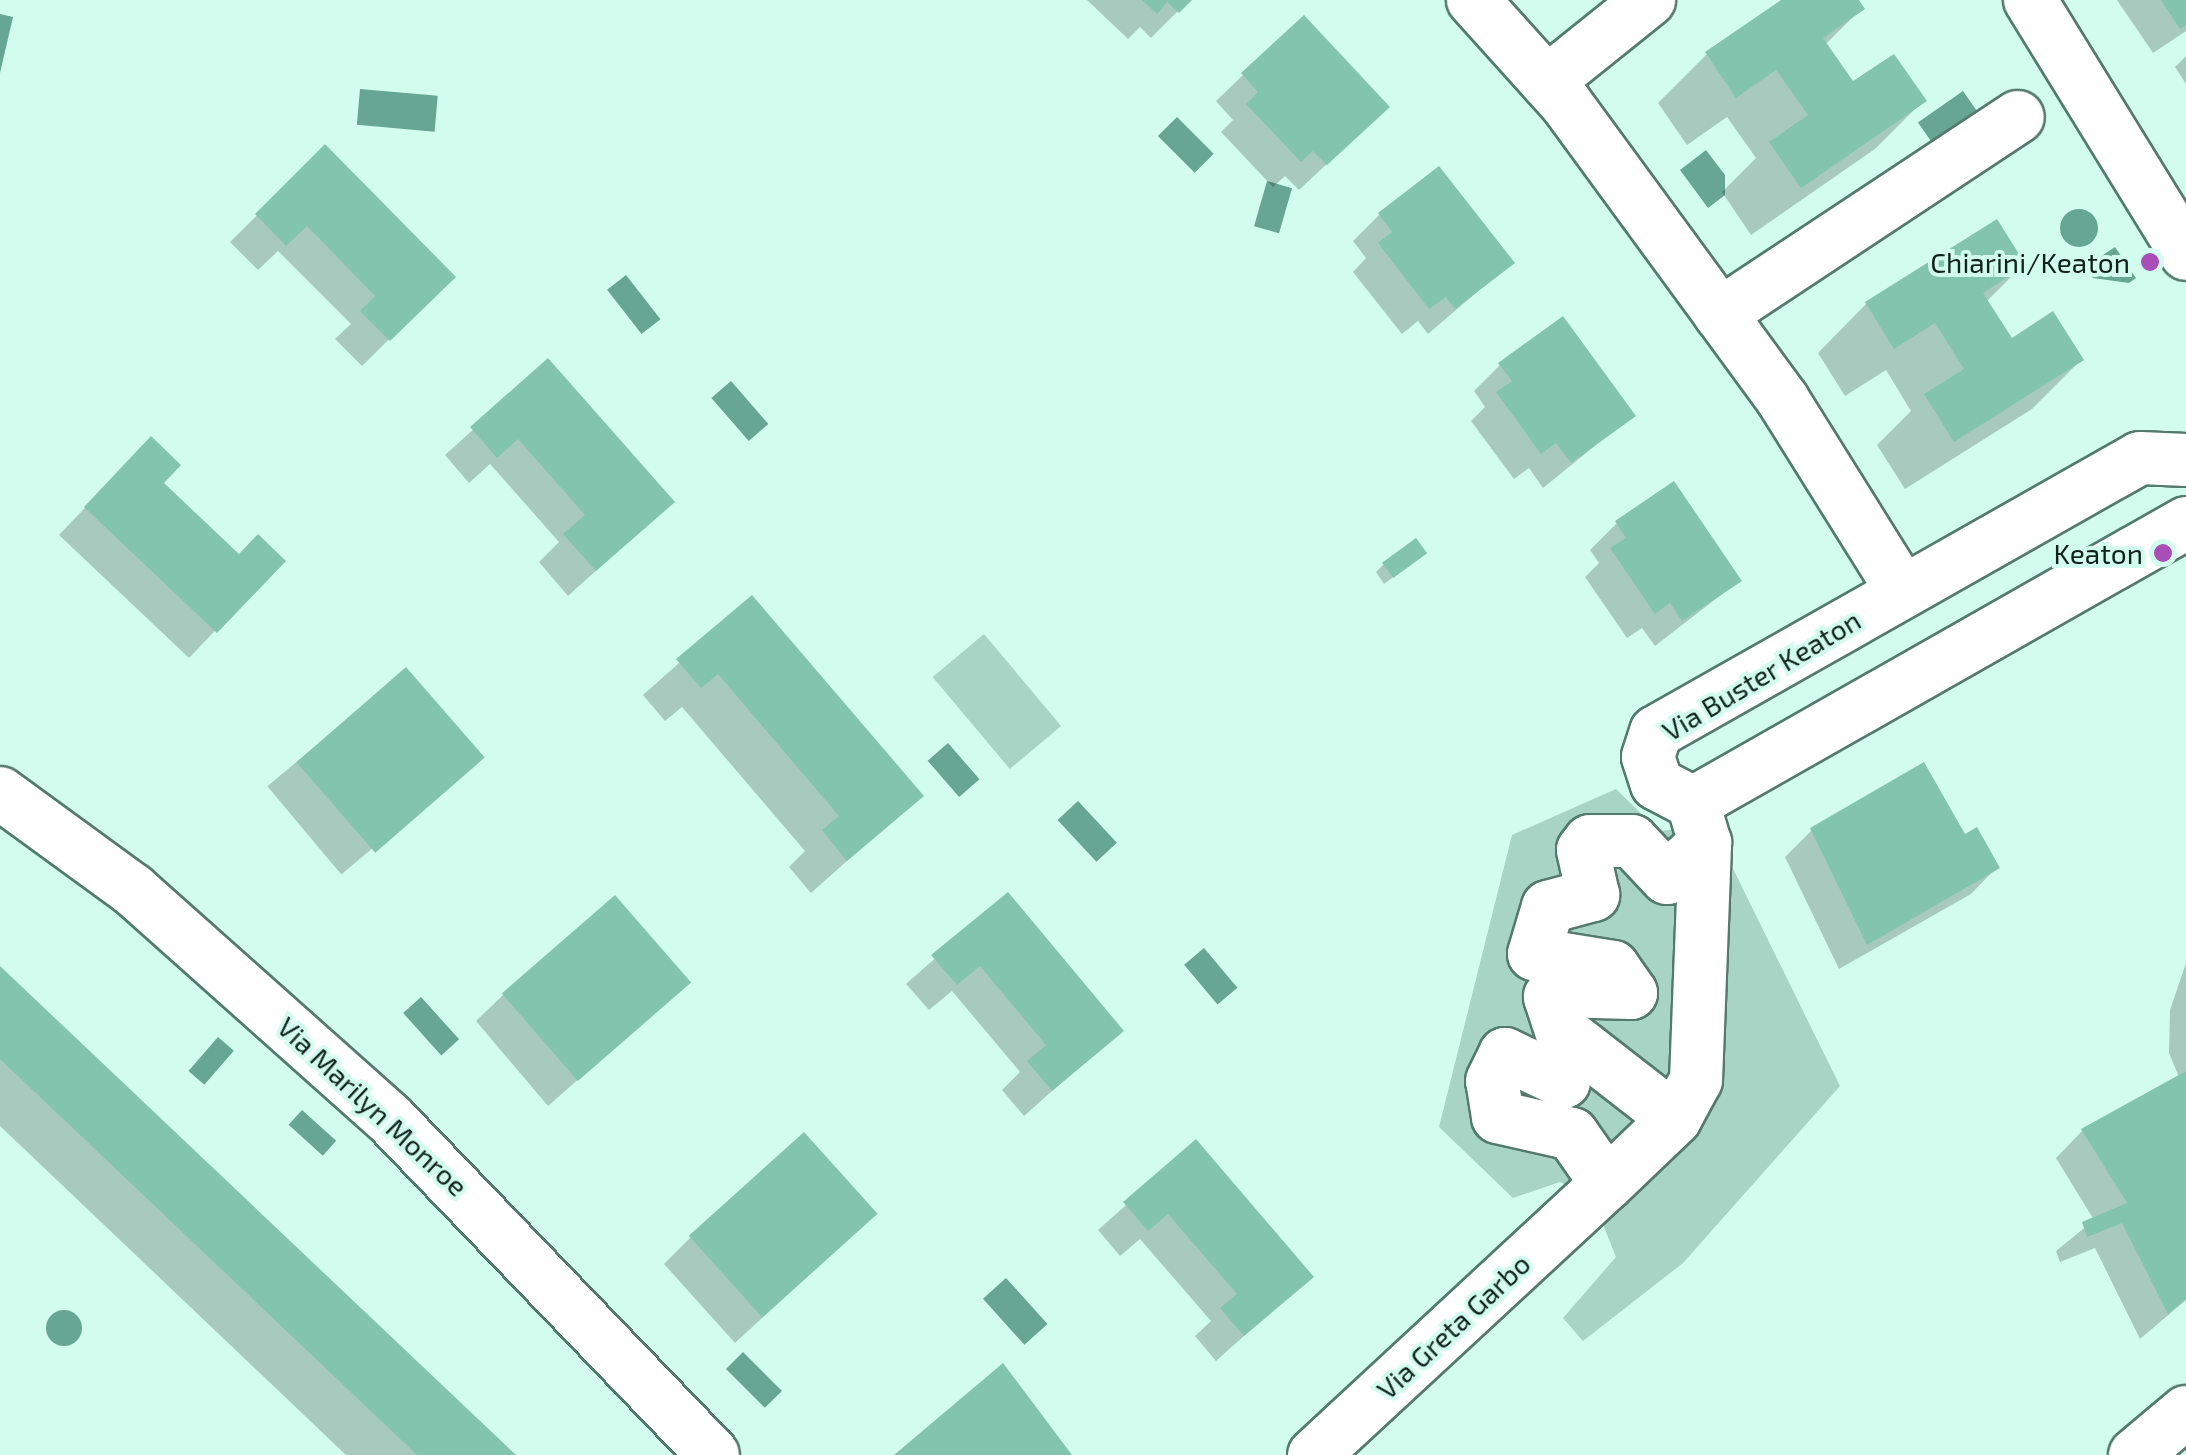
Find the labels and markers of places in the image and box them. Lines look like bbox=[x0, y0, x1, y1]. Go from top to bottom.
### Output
place label: Chiarini/Keaton bbox=[1930, 245, 2130, 279]
marker: Chiarini/Keaton bbox=[2139, 251, 2161, 273]
place label: Keaton bbox=[2054, 536, 2143, 570]
marker: Keaton bbox=[2152, 542, 2174, 564]

